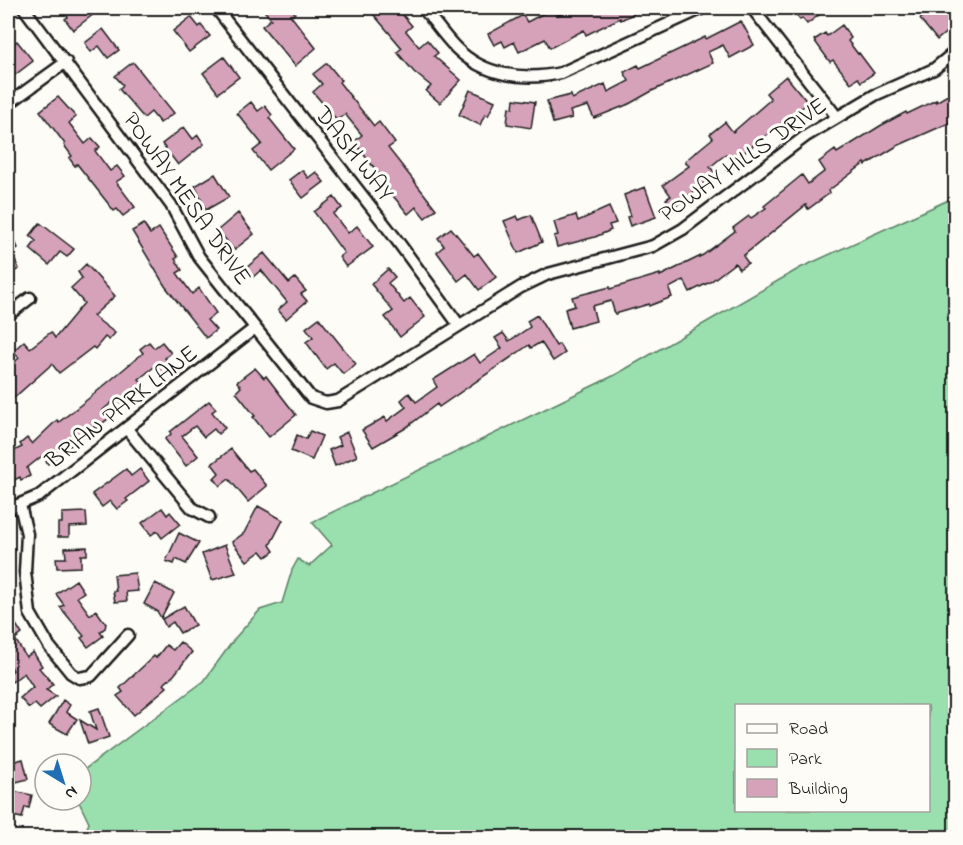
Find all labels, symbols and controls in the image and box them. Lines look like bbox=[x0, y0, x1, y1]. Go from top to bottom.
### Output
street label: POWAY HILLS DRIVE bbox=[652, 90, 835, 232]
street label: DASH WAY bbox=[304, 99, 401, 210]
street label: POWAY MESA DRIVE bbox=[113, 105, 259, 293]
street label: BRIAN PARK LANE bbox=[38, 337, 206, 479]
legend bbox=[735, 704, 930, 812]
text: Road bbox=[789, 717, 828, 743]
text: Park bbox=[789, 747, 822, 773]
north arrow bbox=[33, 752, 93, 812]
text: Building bbox=[788, 777, 848, 804]
text: N bbox=[59, 779, 83, 805]

